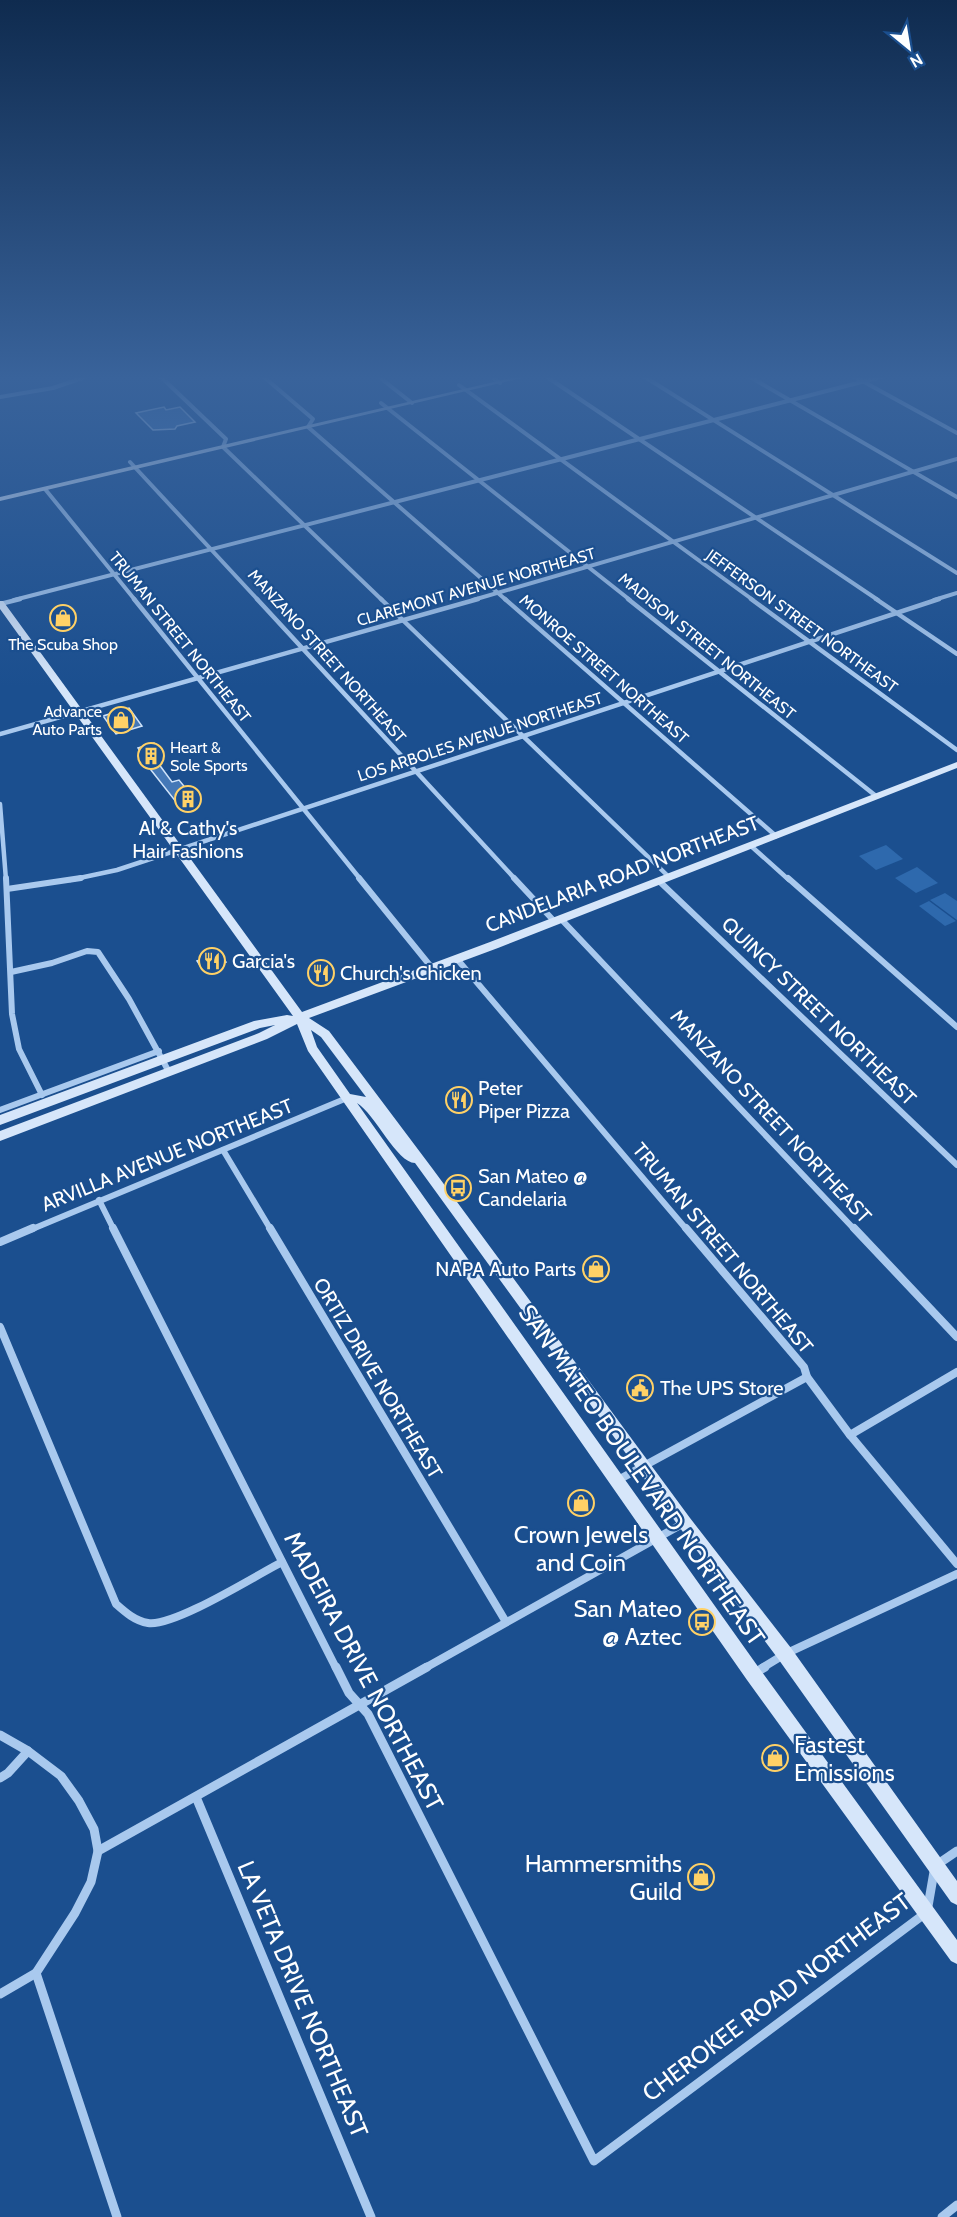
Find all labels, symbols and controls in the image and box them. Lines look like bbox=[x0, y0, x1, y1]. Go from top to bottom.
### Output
north arrow bbox=[879, 18, 939, 78]
text: N bbox=[907, 50, 926, 72]
street label: CLAREMONT AVENUE NORTHEAST bbox=[355, 544, 598, 630]
street label: JEFFERSON STREET NORTHEAST bbox=[702, 545, 902, 697]
street label: TRUMAN STREET NORTHEAST bbox=[105, 548, 255, 727]
street label: MANZANO STREET NORTHEAST bbox=[244, 565, 410, 747]
street label: MADISON STREET NORTHEAST bbox=[615, 569, 800, 724]
street label: MONROE STREET NORTHEAST bbox=[516, 590, 693, 748]
shop icon: The Scuba Shop bbox=[48, 603, 78, 633]
place label: The Scuba Shop bbox=[8, 635, 118, 654]
street label: LOS ARBOLES AVENUE NORTHEAST bbox=[355, 688, 605, 786]
place label: Advance Auto Parts bbox=[33, 702, 102, 739]
shop icon: Advance Auto Parts bbox=[106, 705, 136, 735]
place label: Heart & Sole Sports bbox=[170, 738, 248, 775]
building icon: Heart & Sole Sports bbox=[136, 741, 166, 771]
building icon: Al & Cathy's Hair Fashions bbox=[173, 784, 203, 814]
street label: CANDELARIA ROAD NORTHEAST bbox=[482, 811, 762, 937]
place label: Al & Cathy's Hair Fashions bbox=[132, 816, 244, 863]
street label: QUINCY STREET NORTHEAST bbox=[717, 912, 921, 1110]
restaurant icon: Garcia's bbox=[197, 946, 227, 976]
place label: Garcia's bbox=[232, 949, 295, 973]
restaurant icon: Church's Chicken bbox=[306, 958, 336, 988]
place label: Church's Chicken bbox=[340, 961, 482, 985]
street label: MANZANO STREET NORTHEAST bbox=[666, 1004, 877, 1228]
place label: Peter Piper Pizza bbox=[478, 1076, 570, 1123]
restaurant icon: Peter Piper Pizza bbox=[444, 1085, 474, 1115]
street label: ARVILLA AVENUE NORTHEAST bbox=[38, 1093, 297, 1217]
street label: TRUMAN STREET NORTHEAST bbox=[628, 1138, 818, 1359]
place label: San Mateo @ Candelaria bbox=[478, 1164, 587, 1211]
bus stop icon: San Mateo @ Candelaria bbox=[443, 1173, 473, 1203]
shop icon: NAPA Auto Parts bbox=[581, 1254, 611, 1284]
place label: NAPA Auto Parts bbox=[435, 1257, 576, 1281]
street label: ORTIZ DRIVE NORTHEAST bbox=[309, 1273, 448, 1483]
street label: SAN MATEO BOULEVARD NORTHEAST bbox=[513, 1299, 771, 1651]
public building icon: The UPS Store bbox=[625, 1373, 655, 1403]
place label: The UPS Store bbox=[660, 1376, 784, 1400]
shop icon: Crown Jewels and Coin bbox=[566, 1488, 596, 1518]
place label: Crown Jewels and Coin bbox=[514, 1520, 648, 1577]
street label: MADEIRA DRIVE NORTHEAST bbox=[278, 1527, 450, 1815]
place label: San Mateo @ Aztec bbox=[574, 1594, 682, 1651]
bus stop icon: San Mateo @ Aztec bbox=[687, 1607, 717, 1637]
place label: Fastest Emissions bbox=[794, 1730, 895, 1787]
shop icon: Fastest Emissions bbox=[760, 1743, 790, 1773]
place label: Hammersmiths Guild bbox=[525, 1849, 682, 1906]
street label: LA VETA DRIVE NORTHEAST bbox=[232, 1856, 375, 2142]
shop icon: Hammersmiths Guild bbox=[686, 1862, 716, 1892]
street label: CHEROKEE ROAD NORTHEAST bbox=[636, 1887, 916, 2107]

